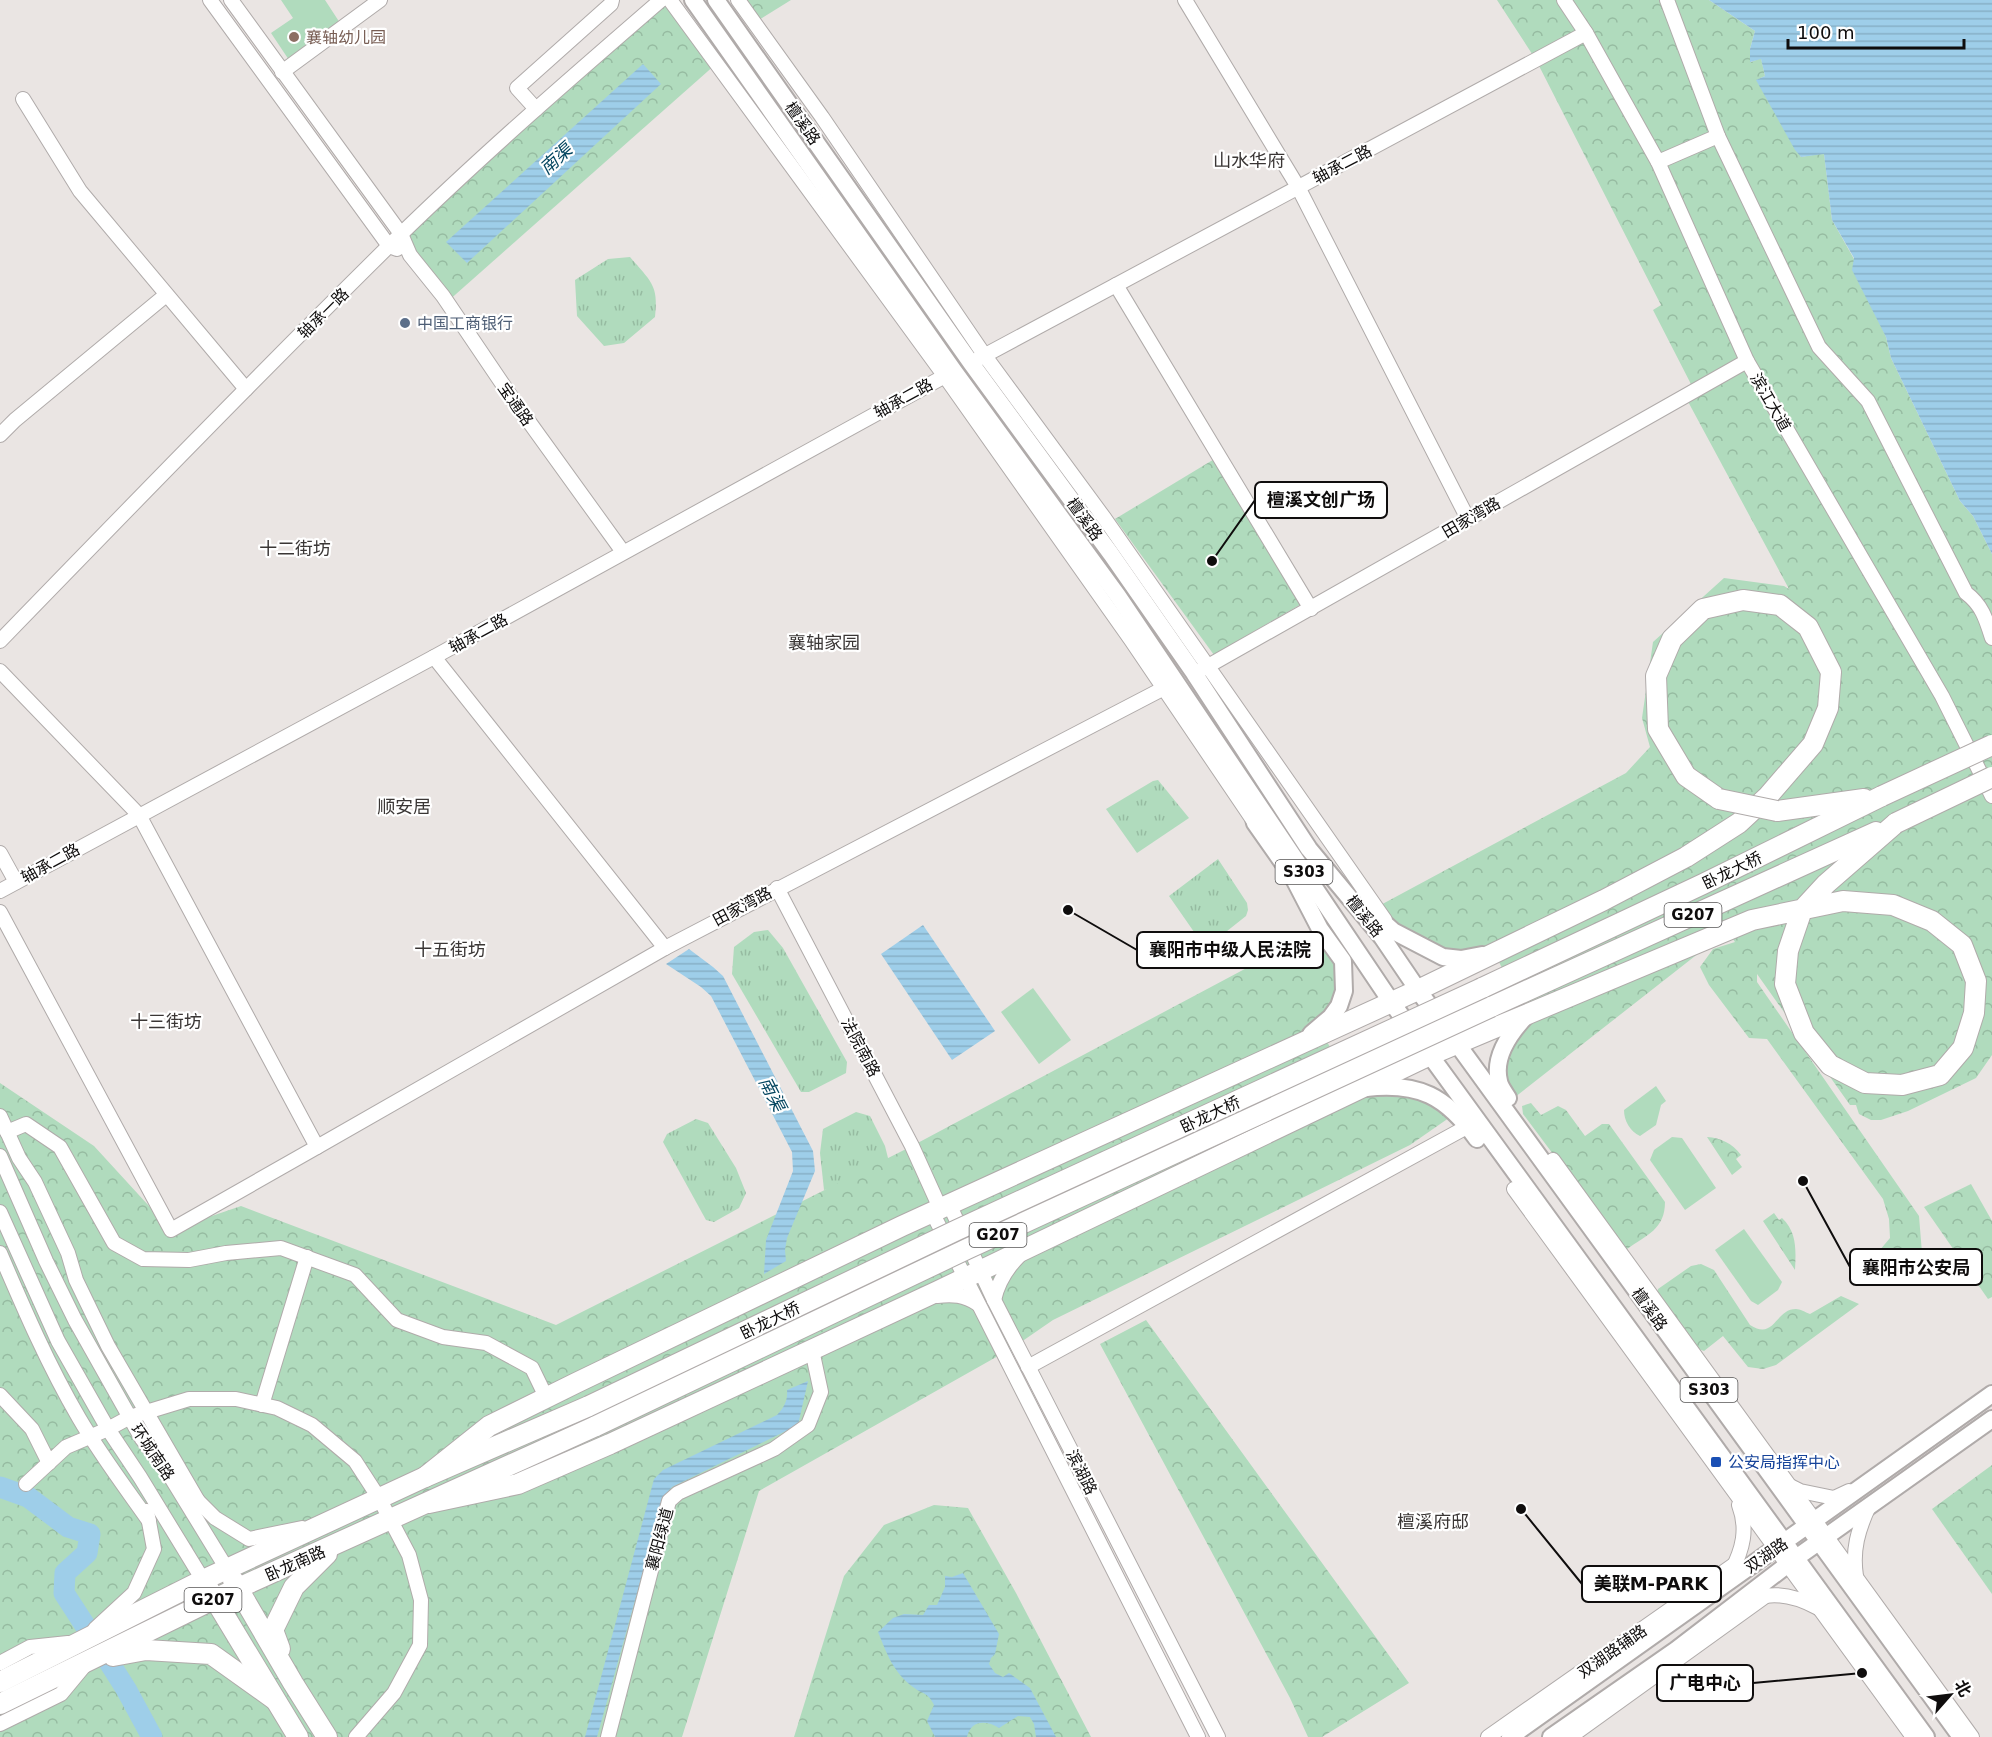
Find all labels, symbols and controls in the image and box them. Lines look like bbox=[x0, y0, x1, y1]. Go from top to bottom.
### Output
scale bar bbox=[1788, 12, 1964, 50]
text: 100 m bbox=[1797, 22, 1855, 43]
place label: 襄轴幼儿园 bbox=[306, 28, 386, 47]
marker: 襄轴幼儿园 bbox=[287, 30, 301, 44]
street label: 檀溪路 bbox=[781, 98, 824, 148]
water label: 南渠 bbox=[535, 137, 578, 178]
street label: 轴承二路 bbox=[1310, 141, 1375, 188]
district label: 山水华府 bbox=[1213, 150, 1285, 171]
street label: 轴承一路 bbox=[294, 284, 353, 343]
place label: 中国工商银行 bbox=[417, 314, 513, 333]
marker: 中国工商银行 bbox=[398, 316, 412, 330]
street label: 滨江大道 bbox=[1746, 370, 1795, 435]
street label: 轴承二路 bbox=[871, 375, 936, 422]
street label: 宝通路 bbox=[494, 379, 537, 429]
callout: 檀溪文创广场 bbox=[1255, 482, 1387, 518]
text: 檀溪文创广场 bbox=[1267, 489, 1375, 510]
street label: 田家湾路 bbox=[1439, 493, 1504, 542]
street label: 檀溪路 bbox=[1063, 494, 1106, 544]
district label: 十二街坊 bbox=[259, 538, 331, 559]
street label: 轴承二路 bbox=[446, 610, 511, 657]
district label: 襄轴家园 bbox=[788, 632, 860, 653]
district label: 顺安居 bbox=[377, 796, 431, 817]
street label: 轴承二路 bbox=[18, 840, 83, 887]
street label: 卧龙大桥 bbox=[1699, 848, 1765, 893]
road number: S303 bbox=[1276, 860, 1332, 884]
street label: 田家湾路 bbox=[710, 883, 775, 930]
street label: 檀溪路 bbox=[1342, 892, 1387, 941]
road number: G207 bbox=[1664, 903, 1722, 927]
callout: 襄阳市中级人民法院 bbox=[1137, 932, 1323, 968]
district label: 十五街坊 bbox=[414, 939, 486, 960]
text: 襄阳市中级人民法院 bbox=[1149, 939, 1311, 960]
district label: 十三街坊 bbox=[130, 1011, 202, 1032]
street label: 法院南路 bbox=[837, 1015, 884, 1080]
water label: 南渠 bbox=[755, 1073, 791, 1117]
street label: 卧龙大桥 bbox=[1177, 1092, 1243, 1137]
road number: G207 bbox=[970, 1223, 1026, 1247]
callout: 襄阳市公安局 bbox=[1850, 1249, 1982, 1285]
text: 襄阳市公安局 bbox=[1862, 1257, 1970, 1278]
street label: 檀溪路 bbox=[1628, 1284, 1671, 1334]
street label: 卧龙大桥 bbox=[737, 1298, 803, 1343]
road number: S303 bbox=[1680, 1378, 1738, 1402]
street label: 环城南路 bbox=[127, 1420, 178, 1484]
street label: 滨湖路 bbox=[1062, 1447, 1101, 1498]
place label: 公安局指挥中心 bbox=[1728, 1453, 1840, 1472]
marker: 公安局指挥中心 bbox=[1709, 1455, 1723, 1469]
street label: 襄阳绿道 bbox=[642, 1506, 677, 1573]
district label: 檀溪府邸 bbox=[1397, 1511, 1469, 1532]
street label: 双湖路 bbox=[1741, 1534, 1791, 1577]
street label: 卧龙南路 bbox=[262, 1542, 328, 1585]
callout: 美联M-PARK bbox=[1582, 1566, 1721, 1602]
text: 美联M-PARK bbox=[1594, 1573, 1709, 1594]
road number: G207 bbox=[184, 1588, 242, 1612]
street label: 双湖路辅路 bbox=[1574, 1621, 1651, 1682]
callout: 广电中心 bbox=[1657, 1665, 1753, 1701]
north arrow bbox=[1920, 1665, 1980, 1725]
text: 广电中心 bbox=[1669, 1672, 1741, 1693]
text: 北 bbox=[1951, 1677, 1975, 1700]

